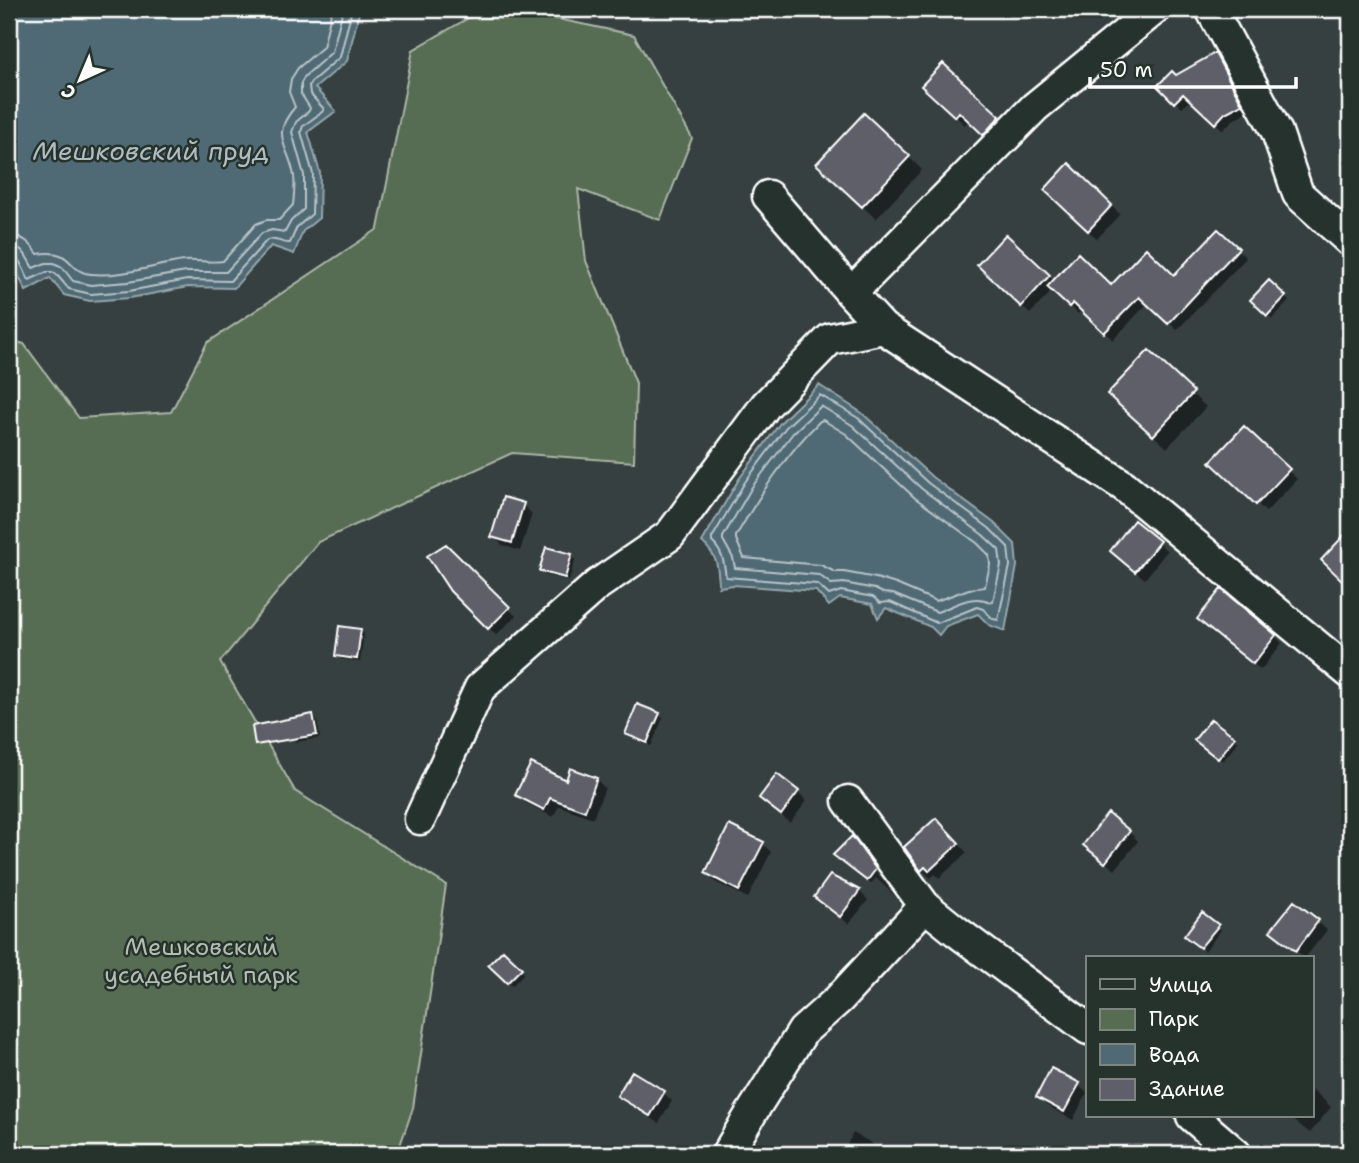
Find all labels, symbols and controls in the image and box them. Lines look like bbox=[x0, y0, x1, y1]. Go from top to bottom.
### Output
north arrow bbox=[46, 46, 116, 116]
scale bar bbox=[1090, 46, 1296, 90]
text: 50 m bbox=[1100, 56, 1153, 84]
text: С bbox=[56, 79, 81, 105]
water label: Мешковский пруд bbox=[33, 133, 269, 168]
park label: Мешковский усадебный парк bbox=[104, 931, 298, 991]
legend bbox=[1086, 956, 1314, 1118]
text: Улица bbox=[1149, 971, 1212, 999]
text: Парк bbox=[1149, 1005, 1199, 1033]
text: Вода bbox=[1149, 1041, 1199, 1069]
text: Здание bbox=[1149, 1075, 1225, 1103]

